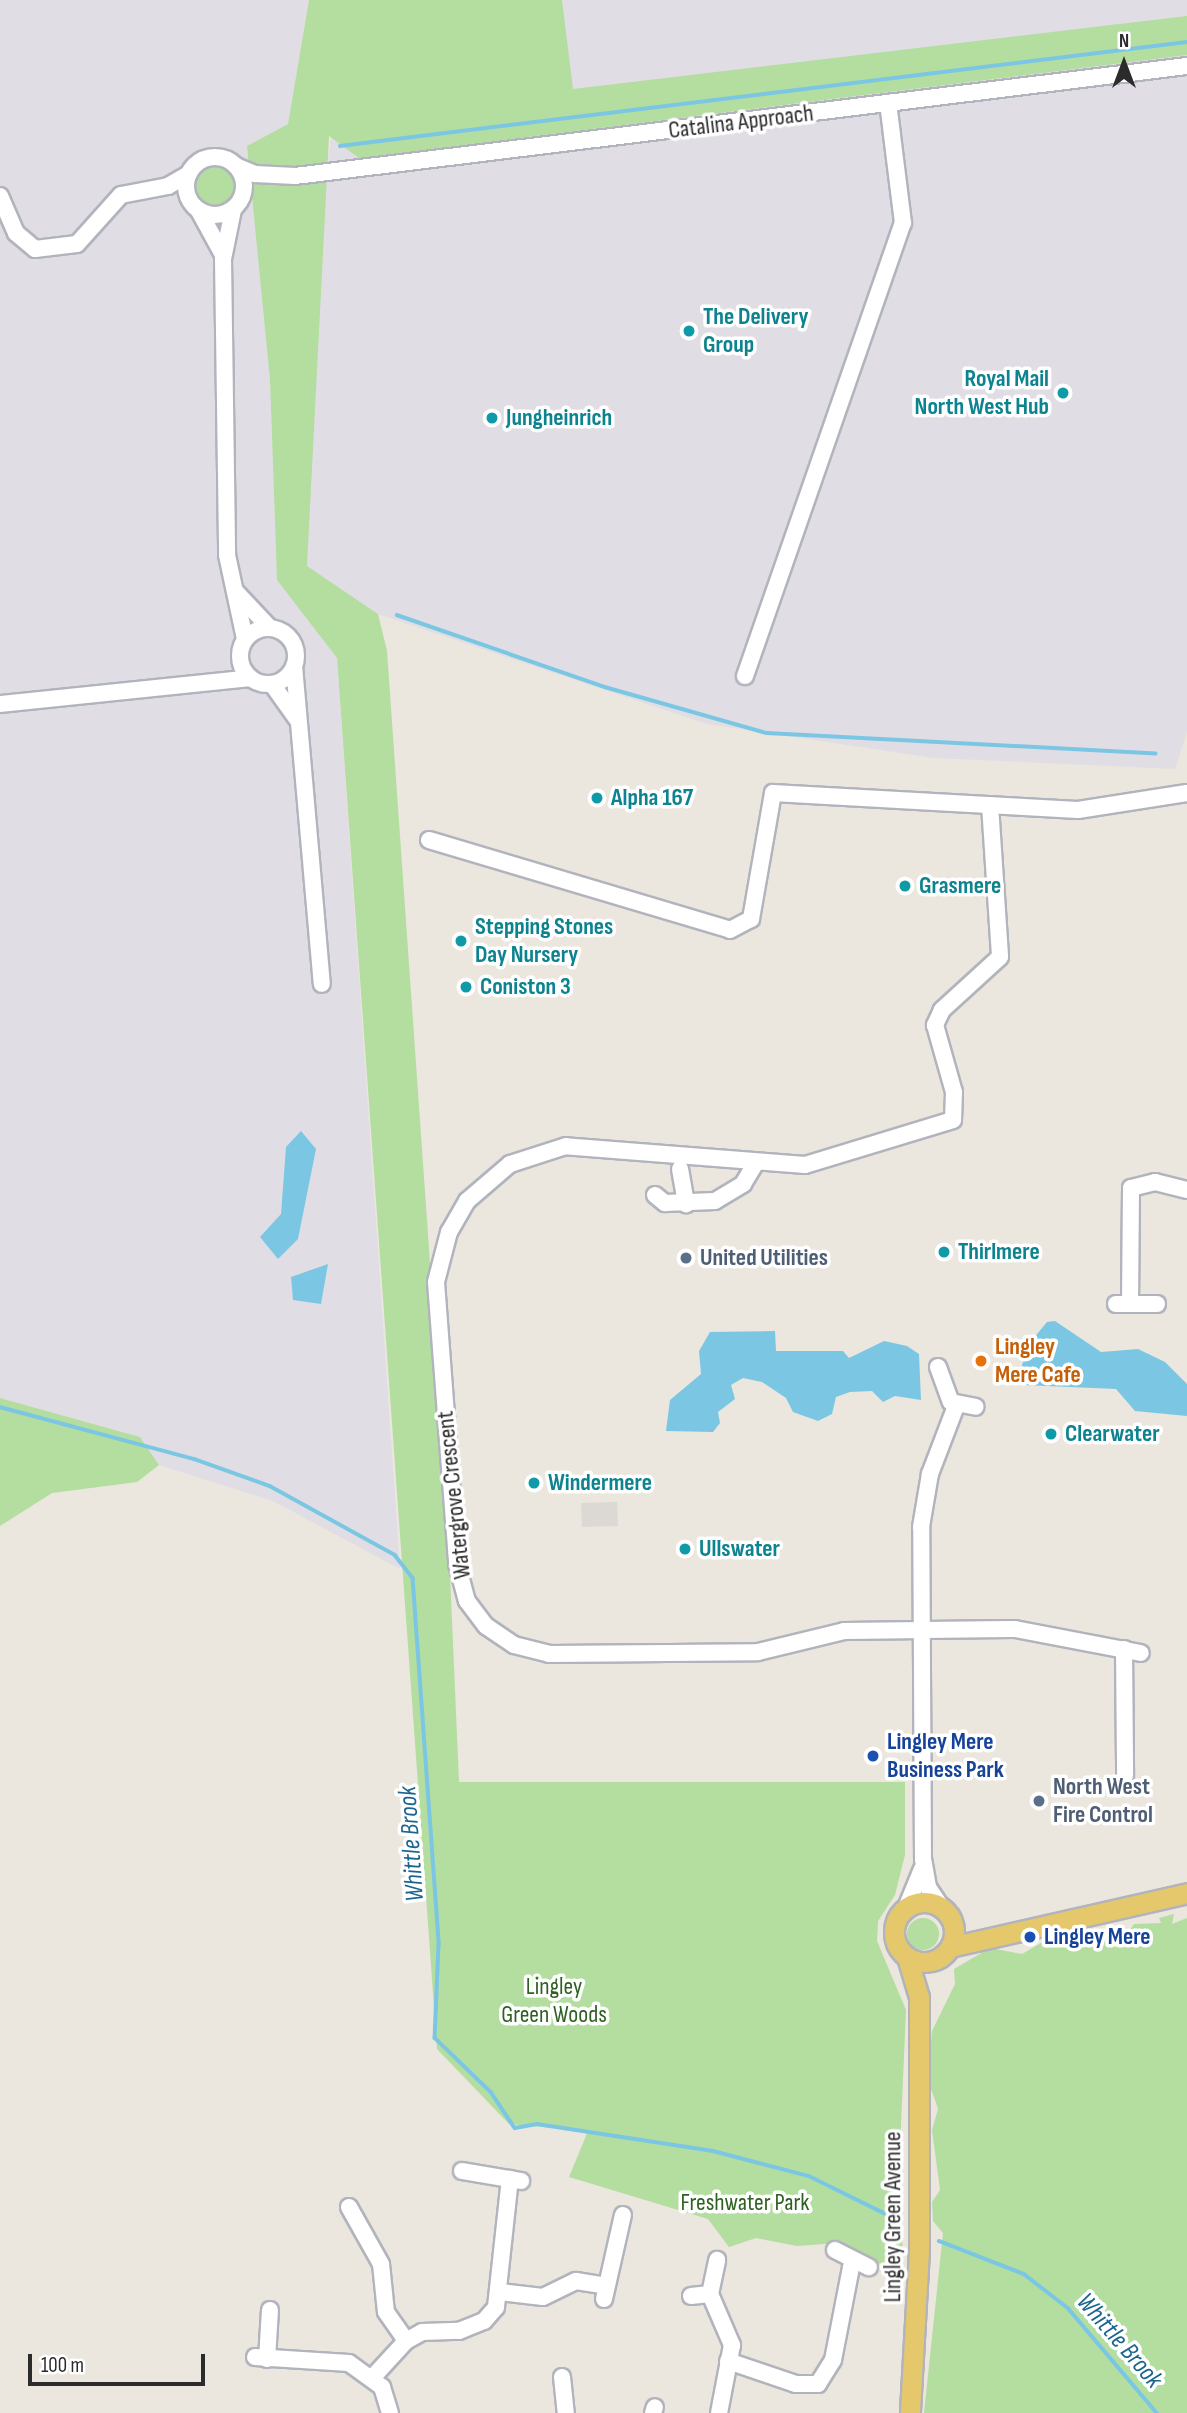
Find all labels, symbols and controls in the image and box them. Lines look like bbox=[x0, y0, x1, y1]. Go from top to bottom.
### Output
north arrow bbox=[1089, 28, 1159, 98]
text: N bbox=[1119, 30, 1129, 53]
street label: Catalina Approach bbox=[667, 99, 815, 145]
place label: The Delivery Group bbox=[703, 303, 808, 359]
marker: The Delivery Group bbox=[681, 323, 697, 339]
place label: Royal Mail North West Hub bbox=[915, 365, 1049, 421]
marker: Royal Mail North West Hub bbox=[1055, 385, 1071, 401]
place label: Jungheinrich bbox=[506, 404, 612, 432]
marker: Jungheinrich bbox=[484, 410, 500, 426]
place label: Alpha 167 bbox=[611, 784, 693, 812]
marker: Alpha 167 bbox=[589, 790, 605, 806]
place label: Grasmere bbox=[919, 872, 1001, 900]
marker: Grasmere bbox=[897, 878, 913, 894]
place label: Stepping Stones Day Nursery bbox=[475, 913, 613, 969]
marker: Stepping Stones Day Nursery bbox=[453, 933, 469, 949]
place label: Coniston 3 bbox=[480, 973, 571, 1001]
marker: Coniston 3 bbox=[458, 979, 474, 995]
place label: Thirlmere bbox=[958, 1238, 1040, 1266]
place label: United Utilities bbox=[700, 1244, 828, 1272]
marker: Thirlmere bbox=[936, 1244, 952, 1260]
marker: United Utilities bbox=[678, 1250, 694, 1266]
place label: Lingley Mere Cafe bbox=[995, 1333, 1081, 1389]
marker: Lingley Mere Cafe bbox=[973, 1353, 989, 1369]
street label: Watergrove Crescent bbox=[431, 1410, 477, 1580]
place label: Clearwater bbox=[1065, 1420, 1160, 1448]
marker: Clearwater bbox=[1043, 1426, 1059, 1442]
place label: Windermere bbox=[548, 1469, 652, 1497]
marker: Windermere bbox=[526, 1475, 542, 1491]
place label: Ullswater bbox=[699, 1535, 780, 1563]
marker: Ullswater bbox=[677, 1541, 693, 1557]
place label: Lingley Mere Business Park bbox=[887, 1728, 1004, 1784]
marker: Lingley Mere Business Park bbox=[865, 1748, 881, 1764]
place label: North West Fire Control bbox=[1053, 1773, 1153, 1829]
water label: Whittle Brook bbox=[392, 1785, 432, 1903]
marker: North West Fire Control bbox=[1031, 1793, 1047, 1809]
place label: Lingley Mere bbox=[1044, 1923, 1151, 1951]
marker: Lingley Mere bbox=[1022, 1929, 1038, 1945]
park label: Lingley Green Woods bbox=[501, 1973, 607, 2029]
street label: Lingley Green Avenue bbox=[879, 2132, 907, 2302]
park label: Freshwater Park bbox=[680, 2189, 810, 2217]
water label: Whittle Brook bbox=[1069, 2287, 1169, 2395]
scale bar bbox=[32, 2340, 208, 2384]
text: 100 m bbox=[41, 2353, 84, 2378]

